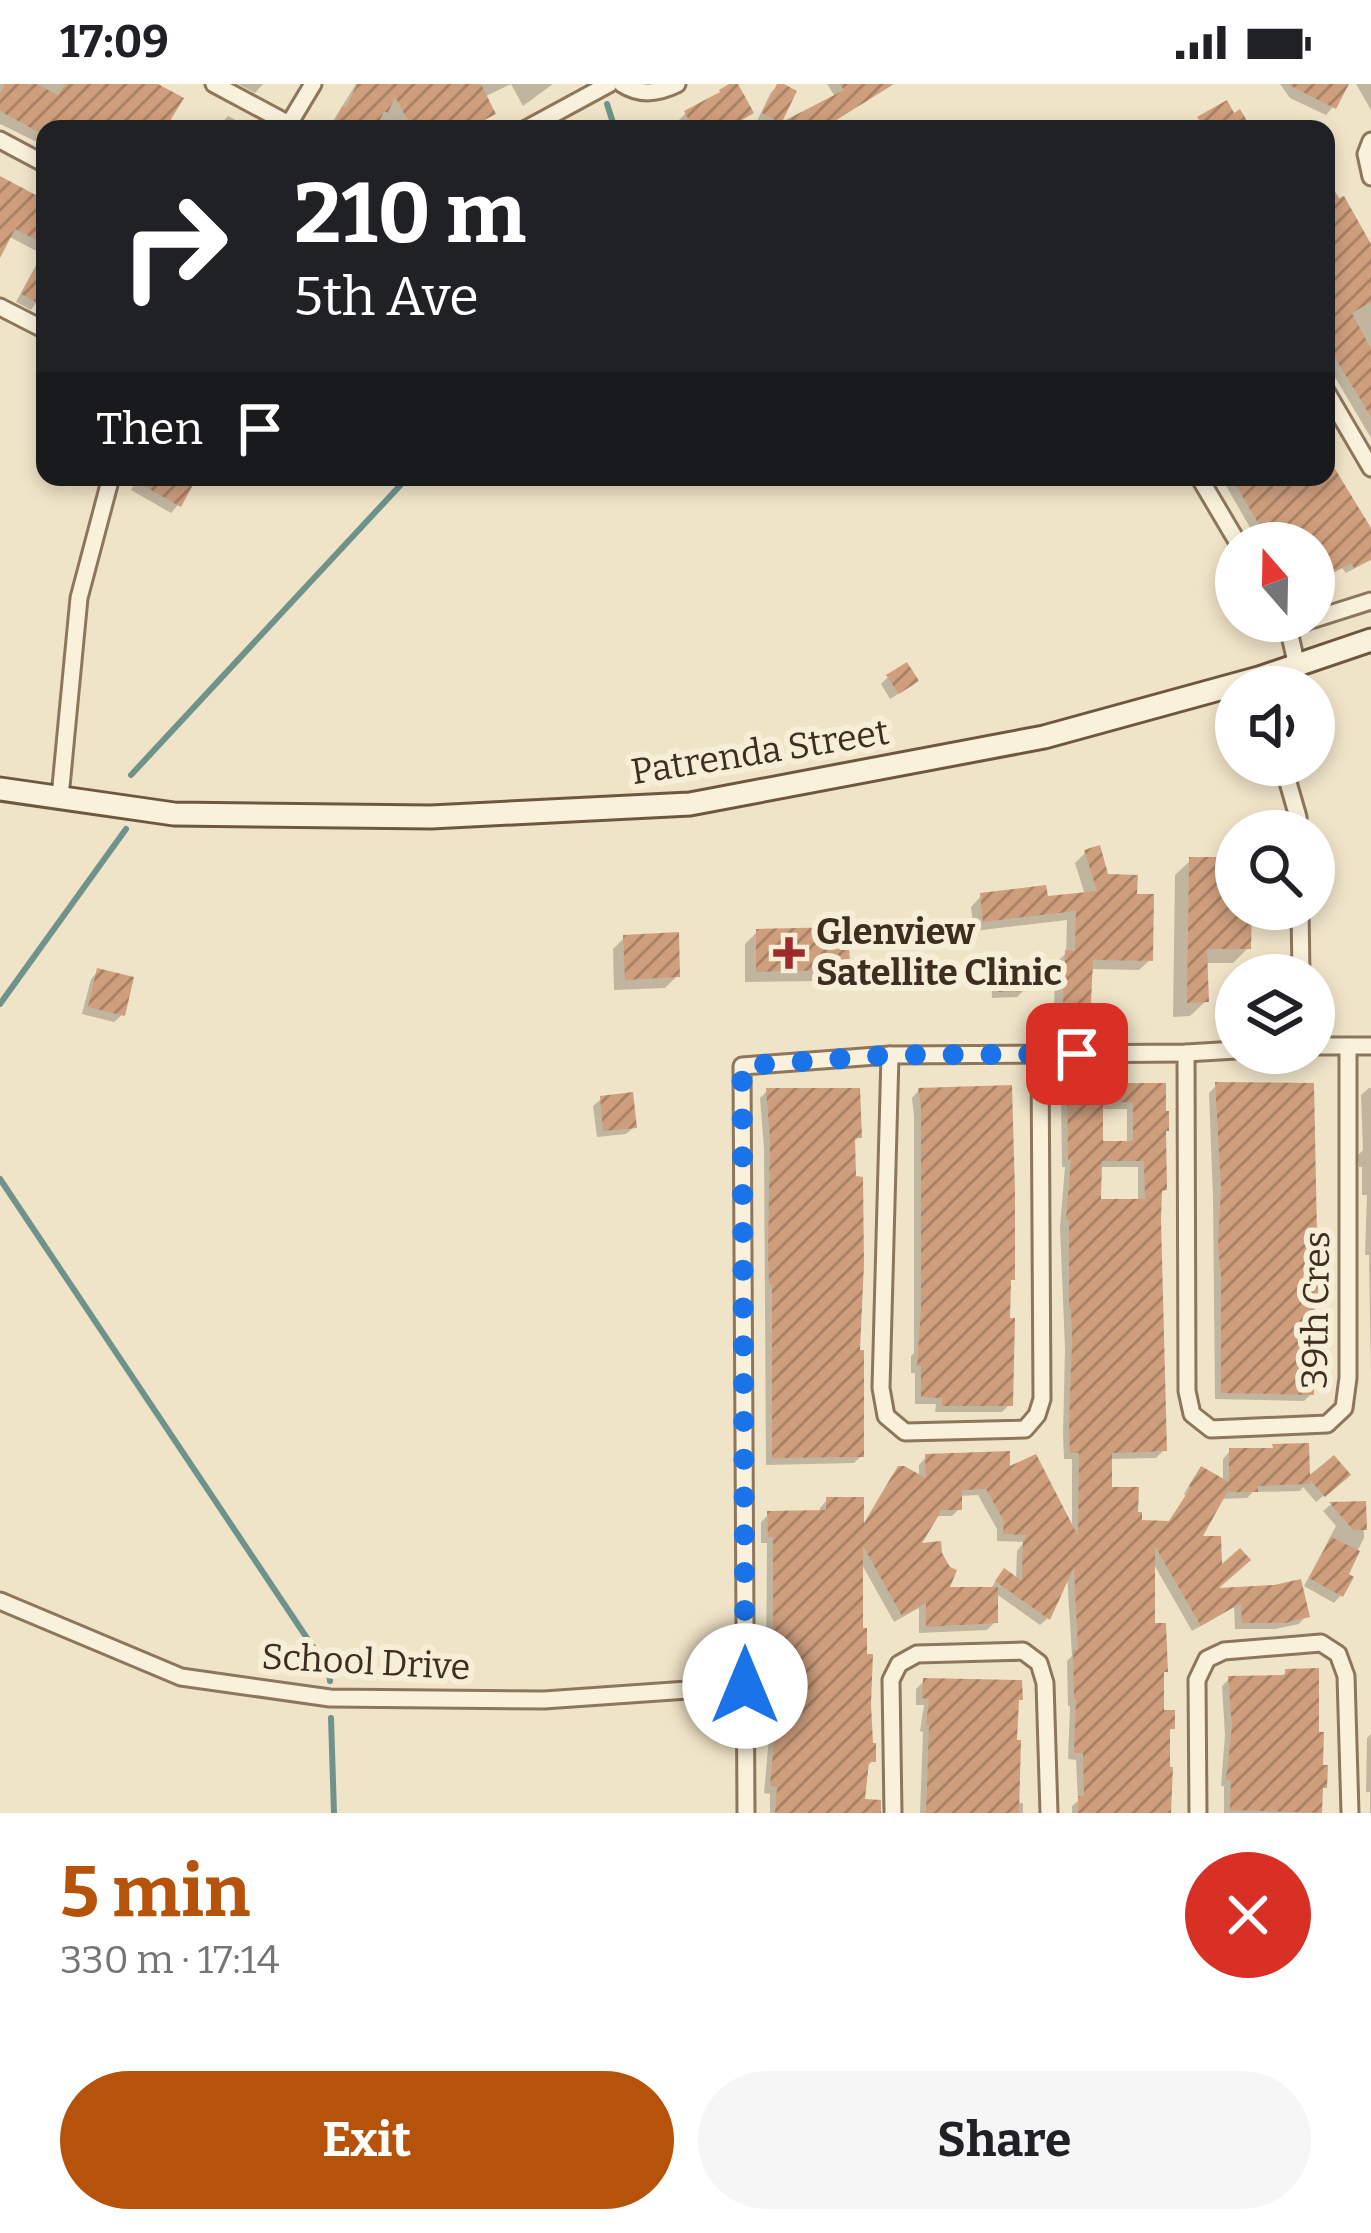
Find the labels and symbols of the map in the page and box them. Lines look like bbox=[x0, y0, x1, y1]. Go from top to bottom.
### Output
north arrow bbox=[1215, 522, 1335, 642]
street label: Patrenda Street bbox=[628, 710, 892, 794]
place label: Glenview Satellite Clinic bbox=[816, 910, 1062, 995]
marker: Glenview Satellite Clinic bbox=[773, 937, 805, 969]
pin bbox=[1026, 1003, 1128, 1105]
street label: 39th Cres bbox=[1293, 1231, 1339, 1389]
position arrow bbox=[682, 1623, 808, 1749]
street label: School Drive bbox=[260, 1635, 472, 1689]

